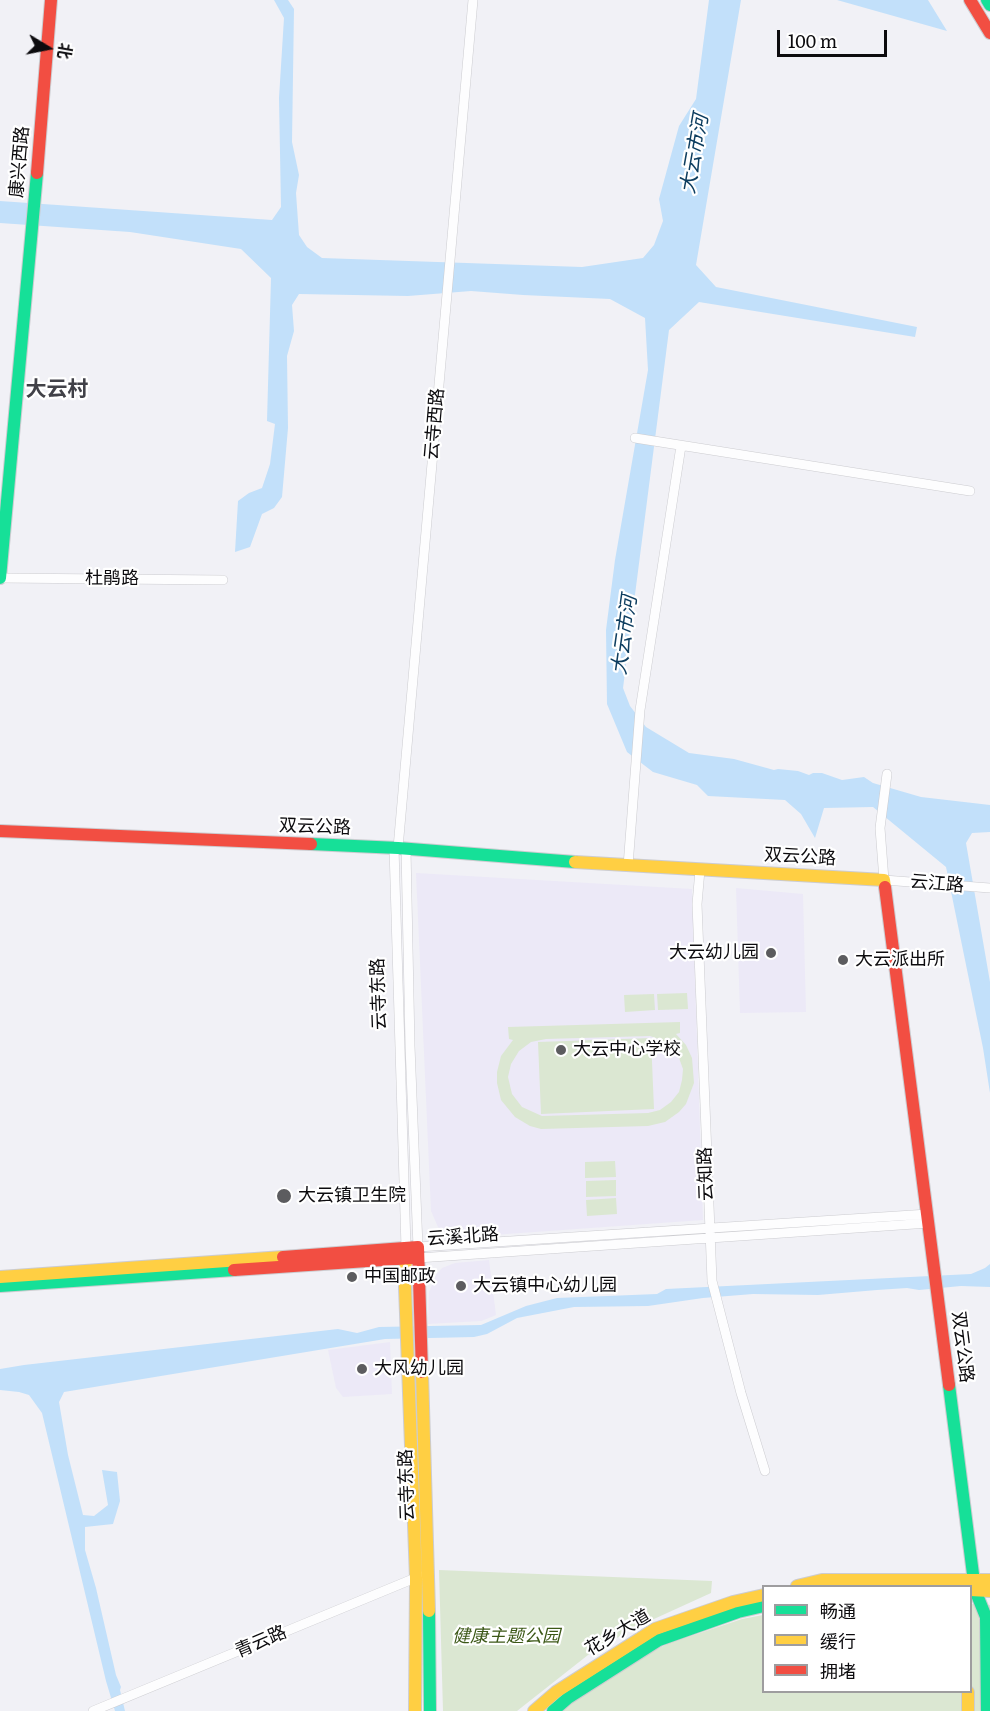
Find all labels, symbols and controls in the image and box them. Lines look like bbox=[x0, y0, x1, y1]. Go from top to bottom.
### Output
north arrow bbox=[18, 18, 78, 78]
scale bar bbox=[780, 18, 890, 56]
text: 100 m bbox=[788, 27, 837, 54]
text: 北 bbox=[53, 41, 79, 61]
water label: 大云市河 bbox=[676, 113, 714, 195]
street label: 康兴西路 bbox=[6, 125, 34, 199]
district label: 大云村 bbox=[26, 377, 88, 403]
street label: 云寺西路 bbox=[421, 387, 449, 461]
street label: 杜鹃路 bbox=[85, 568, 139, 590]
water label: 大云市河 bbox=[608, 594, 642, 676]
street label: 双云公路 bbox=[279, 815, 351, 839]
street label: 双云公路 bbox=[763, 844, 837, 870]
street label: 云江路 bbox=[909, 871, 965, 897]
place label: 大云幼儿园 bbox=[669, 942, 759, 964]
marker: 大云幼儿园 bbox=[764, 946, 778, 960]
place label: 大云派出所 bbox=[855, 949, 945, 971]
marker: 大云派出所 bbox=[836, 953, 850, 967]
street label: 云寺东路 bbox=[367, 958, 391, 1030]
place label: 大云中心学校 bbox=[573, 1039, 681, 1061]
marker: 大云中心学校 bbox=[554, 1043, 568, 1057]
street label: 云知路 bbox=[694, 1147, 718, 1201]
place label: 大云镇卫生院 bbox=[298, 1185, 406, 1207]
marker: 大云镇卫生院 bbox=[275, 1187, 293, 1205]
street label: 云溪北路 bbox=[426, 1224, 500, 1250]
place label: 中国邮政 bbox=[364, 1266, 436, 1288]
marker: 中国邮政 bbox=[345, 1270, 359, 1284]
place label: 大云镇中心幼儿园 bbox=[473, 1275, 617, 1297]
marker: 大云镇中心幼儿园 bbox=[454, 1279, 468, 1293]
street label: 双云公路 bbox=[947, 1310, 977, 1384]
place label: 大风幼儿园 bbox=[374, 1358, 464, 1380]
marker: 大风幼儿园 bbox=[355, 1362, 369, 1376]
street label: 云寺东路 bbox=[395, 1449, 419, 1521]
legend bbox=[762, 1585, 972, 1693]
text: 畅通 bbox=[820, 1597, 856, 1624]
street label: 花乡大道 bbox=[582, 1605, 654, 1661]
street label: 青云路 bbox=[232, 1622, 290, 1662]
park label: 健康主题公园 bbox=[452, 1626, 560, 1648]
text: 缓行 bbox=[820, 1627, 856, 1654]
text: 拥堵 bbox=[820, 1657, 856, 1684]

